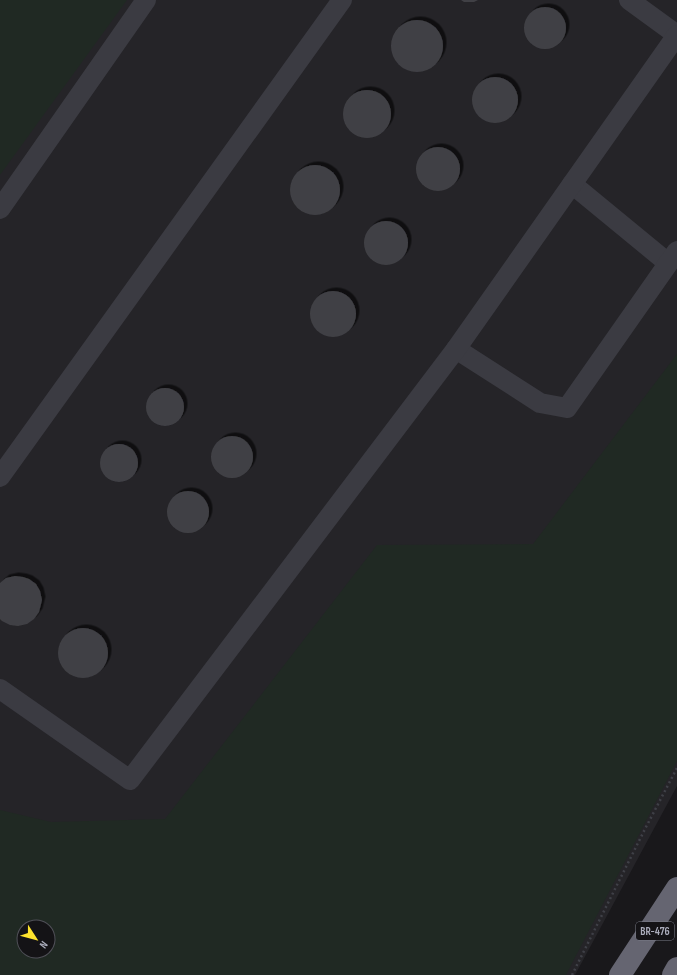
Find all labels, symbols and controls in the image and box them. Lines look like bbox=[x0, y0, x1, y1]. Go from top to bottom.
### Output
north arrow bbox=[16, 919, 56, 959]
road number: BR-476 bbox=[636, 922, 674, 940]
text: N bbox=[37, 938, 51, 951]

